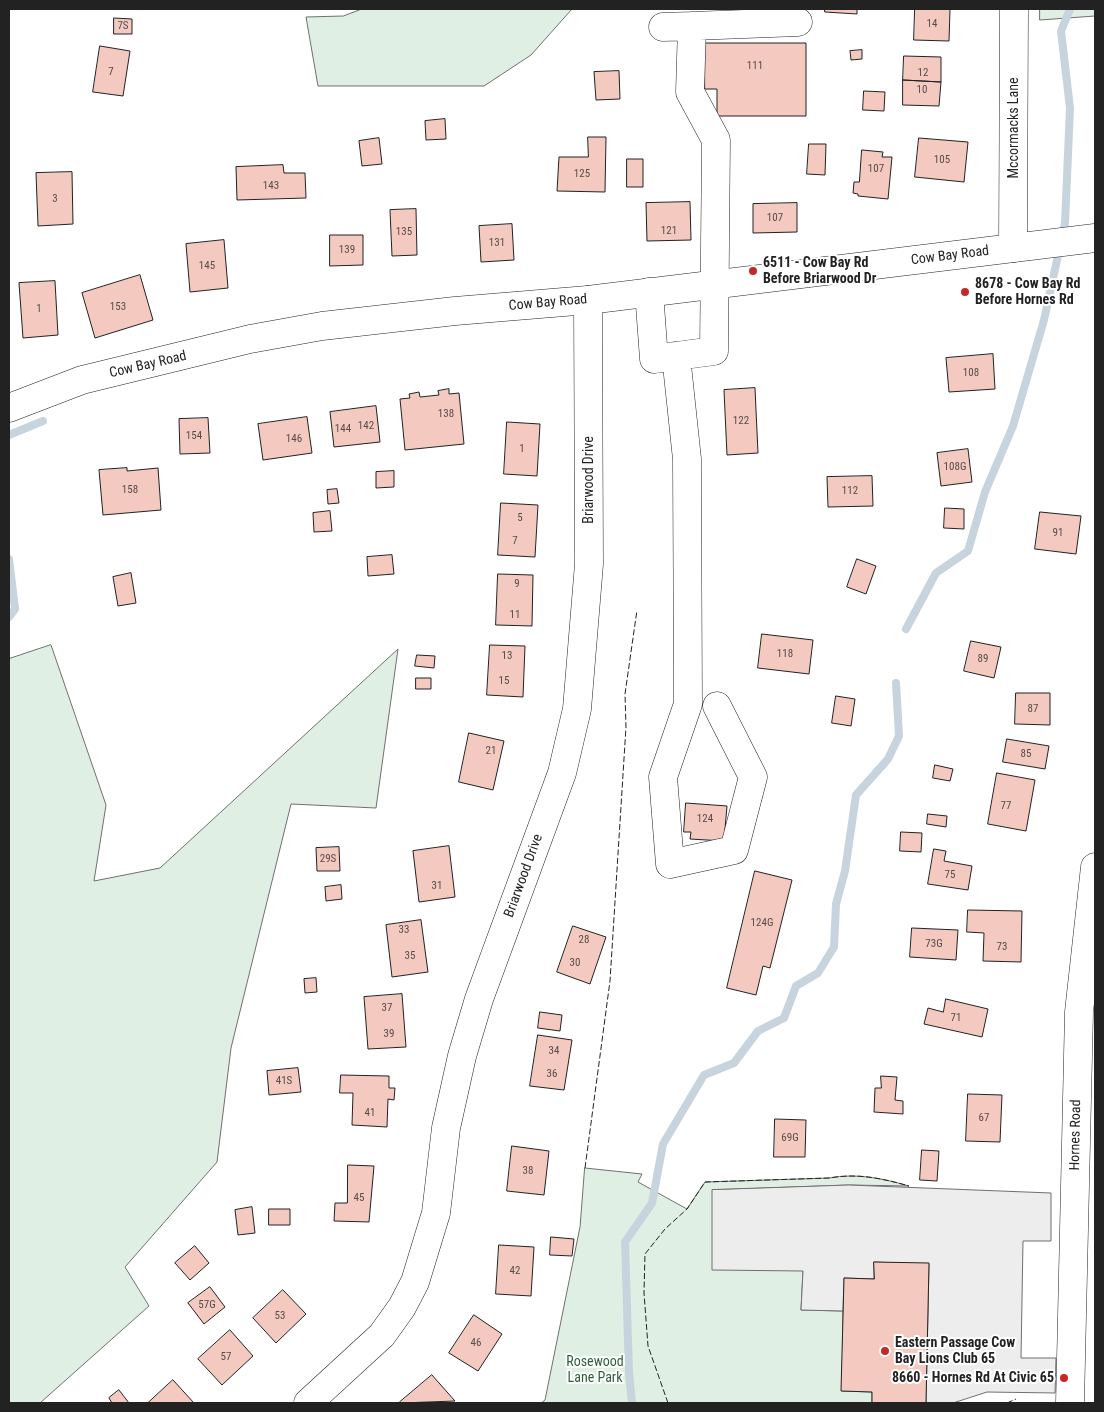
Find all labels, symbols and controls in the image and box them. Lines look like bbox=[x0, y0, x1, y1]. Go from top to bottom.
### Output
house number: 14 bbox=[927, 17, 937, 31]
house number: 7S bbox=[117, 19, 129, 33]
house number: 111 bbox=[747, 59, 763, 73]
house number: 7 bbox=[108, 65, 114, 79]
house number: 12 bbox=[918, 66, 928, 80]
street label: Mccormacks Lane bbox=[1006, 77, 1022, 179]
house number: 10 bbox=[917, 83, 927, 97]
house number: 105 bbox=[934, 153, 950, 167]
house number: 107 bbox=[868, 162, 884, 176]
house number: 125 bbox=[574, 167, 590, 181]
house number: 143 bbox=[263, 179, 279, 193]
house number: 3 bbox=[52, 192, 58, 206]
house number: 107 bbox=[767, 211, 783, 225]
house number: 121 bbox=[661, 224, 677, 238]
house number: 135 bbox=[396, 225, 412, 239]
house number: 131 bbox=[489, 236, 505, 250]
house number: 139 bbox=[339, 243, 355, 257]
street label: Cow Bay Road bbox=[910, 243, 990, 269]
place label: 6511 - Cow Bay Rd Before Briarwood Dr bbox=[763, 255, 876, 288]
house number: 145 bbox=[199, 259, 215, 273]
marker: 6511 - Cow Bay Rd Before Briarwood Dr bbox=[747, 265, 759, 277]
place label: 8678 - Cow Bay Rd Before Hornes Rd bbox=[975, 276, 1080, 308]
marker: 8678 - Cow Bay Rd Before Hornes Rd bbox=[959, 286, 971, 298]
street label: Cow Bay Road bbox=[508, 291, 588, 315]
house number: 153 bbox=[110, 300, 126, 314]
house number: 1 bbox=[36, 302, 42, 316]
street label: Cow Bay Road bbox=[108, 348, 188, 382]
house number: 108 bbox=[963, 366, 979, 380]
house number: 138 bbox=[438, 407, 454, 421]
house number: 122 bbox=[733, 414, 749, 428]
house number: 142 bbox=[358, 419, 374, 433]
house number: 144 bbox=[335, 422, 351, 436]
house number: 154 bbox=[186, 429, 202, 443]
house number: 146 bbox=[286, 432, 302, 446]
street label: Briarwood Drive bbox=[581, 436, 597, 524]
house number: 1 bbox=[519, 442, 525, 456]
house number: 108G bbox=[944, 460, 966, 474]
house number: 158 bbox=[122, 483, 138, 497]
house number: 112 bbox=[842, 484, 858, 498]
house number: 5 bbox=[517, 511, 523, 525]
house number: 91 bbox=[1053, 526, 1063, 540]
house number: 7 bbox=[512, 534, 518, 548]
house number: 9 bbox=[514, 577, 520, 591]
house number: 11 bbox=[510, 608, 520, 622]
house number: 118 bbox=[777, 647, 793, 661]
house number: 13 bbox=[502, 649, 512, 663]
house number: 89 bbox=[978, 652, 988, 666]
house number: 15 bbox=[499, 674, 509, 688]
house number: 87 bbox=[1028, 702, 1038, 716]
house number: 21 bbox=[486, 744, 496, 758]
house number: 85 bbox=[1021, 747, 1031, 761]
house number: 77 bbox=[1001, 799, 1011, 813]
house number: 124 bbox=[697, 812, 713, 826]
street label: Briarwood Drive bbox=[501, 832, 547, 920]
house number: 29S bbox=[320, 852, 336, 866]
house number: 75 bbox=[945, 868, 955, 882]
house number: 31 bbox=[432, 879, 442, 893]
house number: 124G bbox=[751, 916, 773, 930]
house number: 33 bbox=[399, 923, 409, 937]
house number: 28 bbox=[579, 933, 589, 947]
house number: 73G bbox=[925, 937, 943, 951]
house number: 73 bbox=[997, 940, 1007, 954]
house number: 35 bbox=[405, 949, 415, 963]
house number: 30 bbox=[570, 956, 580, 970]
house number: 37 bbox=[382, 1001, 392, 1015]
house number: 71 bbox=[951, 1011, 961, 1025]
house number: 39 bbox=[384, 1027, 394, 1041]
house number: 34 bbox=[549, 1044, 559, 1058]
house number: 36 bbox=[547, 1067, 557, 1081]
house number: 41S bbox=[276, 1074, 292, 1088]
street label: Hornes Road bbox=[1067, 1099, 1085, 1171]
house number: 41 bbox=[365, 1106, 375, 1120]
house number: 67 bbox=[979, 1111, 989, 1125]
house number: 69G bbox=[781, 1131, 799, 1145]
house number: 38 bbox=[523, 1164, 533, 1178]
house number: 45 bbox=[354, 1191, 364, 1205]
house number: 42 bbox=[510, 1264, 520, 1278]
house number: 57G bbox=[198, 1298, 216, 1312]
house number: 53 bbox=[275, 1309, 285, 1323]
place label: Eastern Passage Cow Bay Lions Club 65 bbox=[895, 1335, 1015, 1368]
house number: 46 bbox=[471, 1336, 481, 1350]
marker: Eastern Passage Cow Bay Lions Club 65 bbox=[879, 1345, 891, 1357]
house number: 57 bbox=[221, 1350, 231, 1364]
park label: Rosewood Lane Park bbox=[566, 1354, 624, 1386]
place label: 8660 - Hornes Rd At Civic 65 bbox=[892, 1370, 1054, 1386]
marker: 8660 - Hornes Rd At Civic 65 bbox=[1058, 1372, 1070, 1384]

